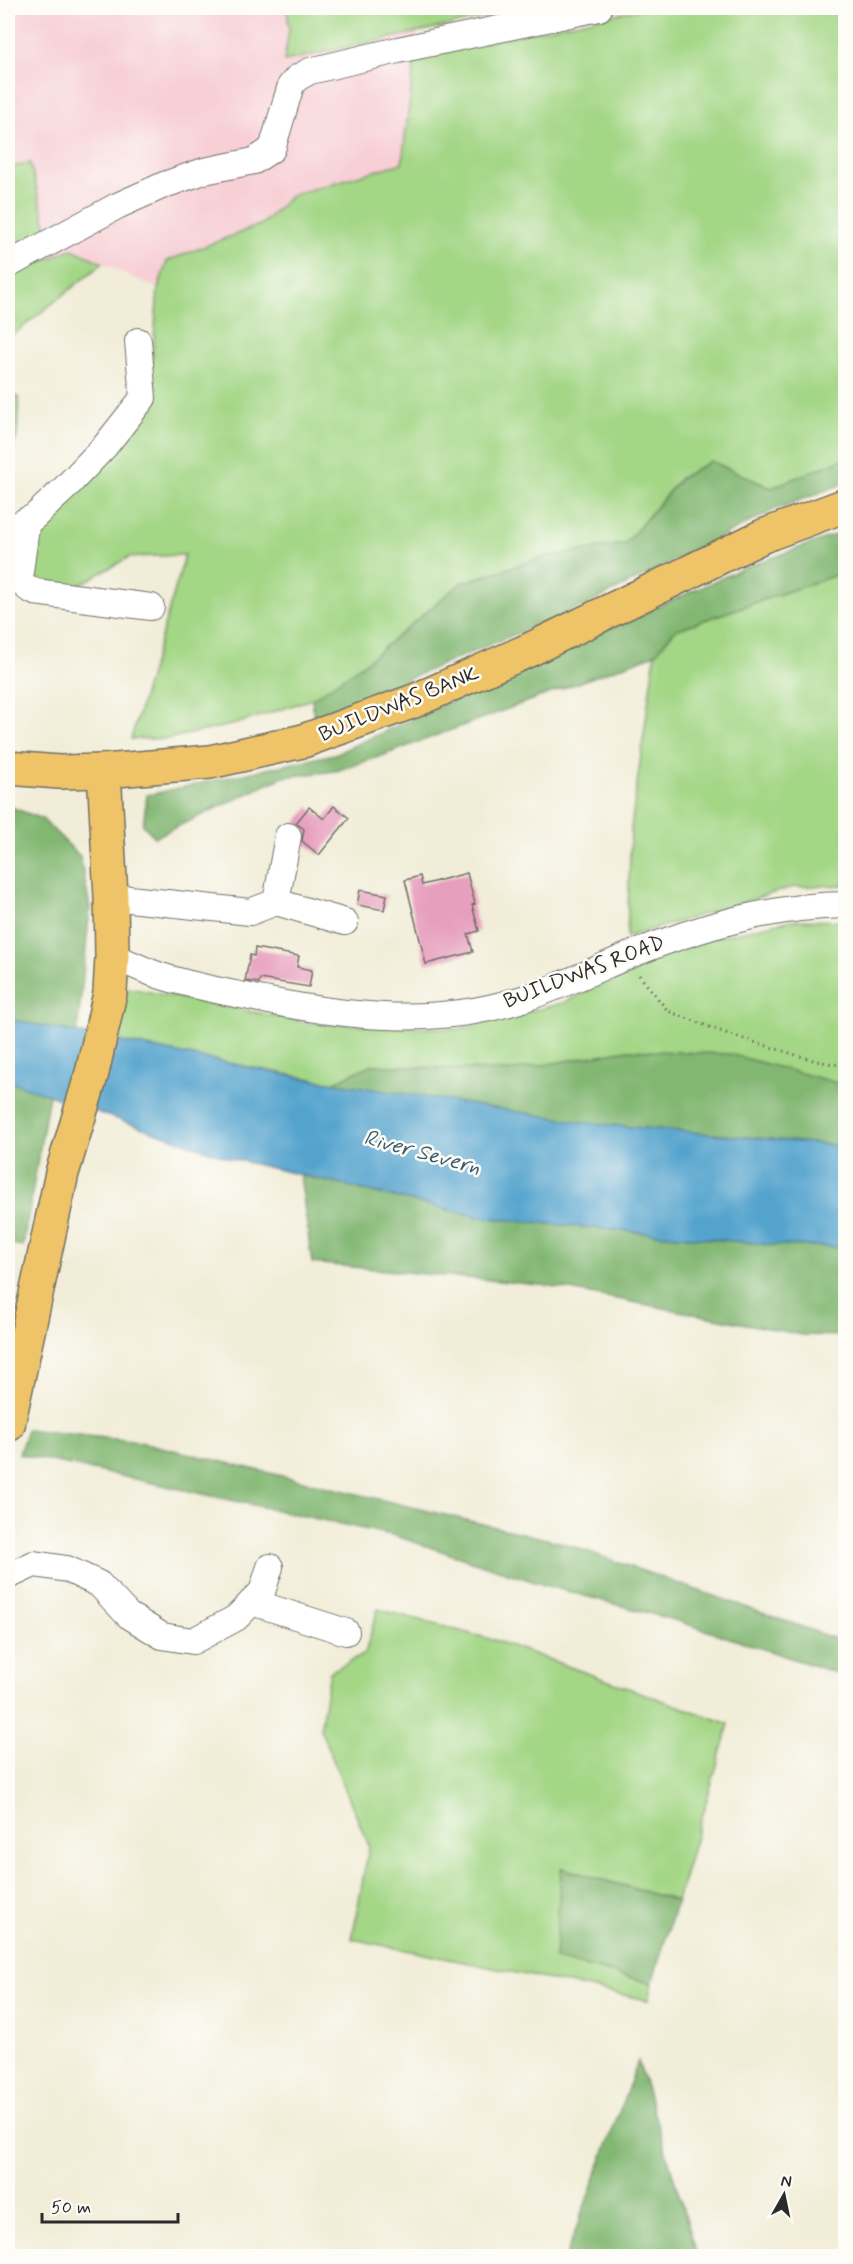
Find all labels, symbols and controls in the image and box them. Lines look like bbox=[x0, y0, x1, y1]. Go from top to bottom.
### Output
street label: BUILDWAS BANK bbox=[315, 659, 483, 749]
street label: BUILDWAS ROAD bbox=[499, 928, 669, 1016]
water label: River Severn bbox=[361, 1124, 483, 1182]
north arrow bbox=[754, 2165, 814, 2225]
text: N bbox=[779, 2170, 793, 2193]
scale bar bbox=[42, 2186, 178, 2224]
text: 50 m bbox=[51, 2196, 91, 2220]

